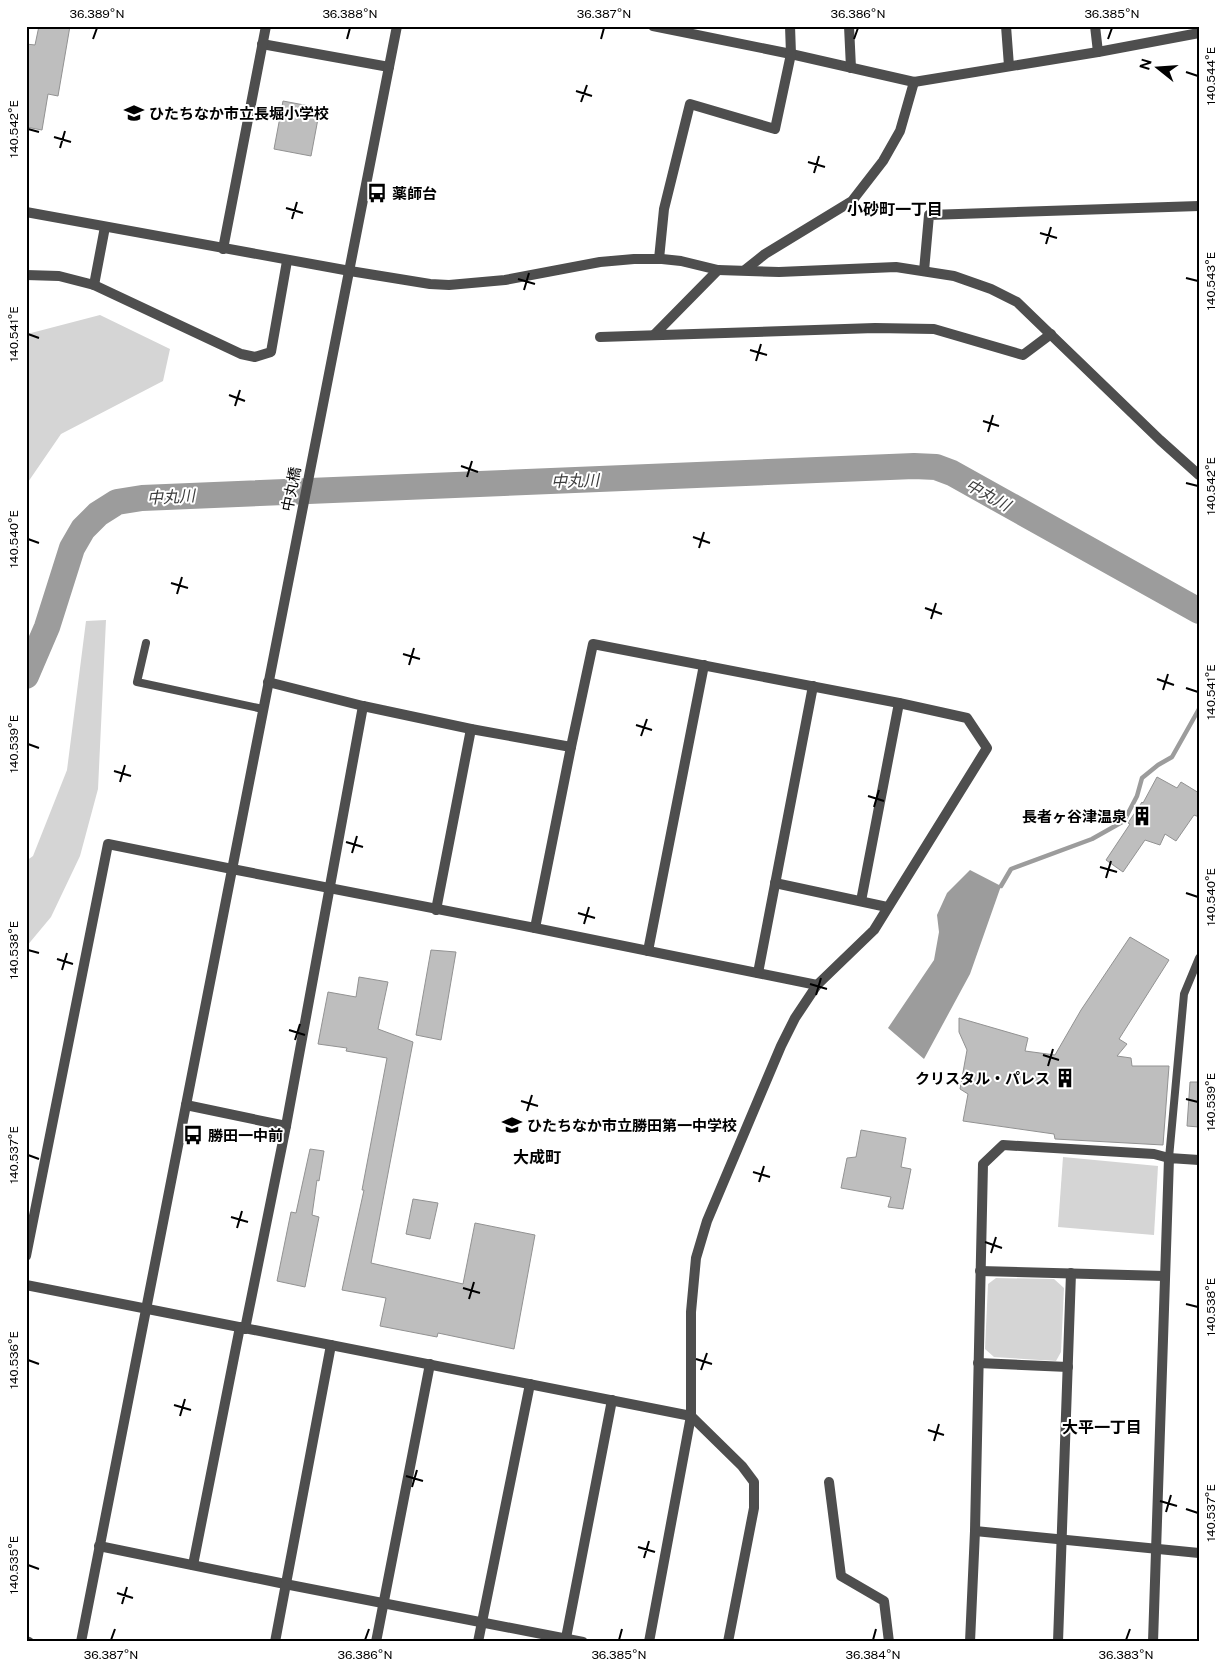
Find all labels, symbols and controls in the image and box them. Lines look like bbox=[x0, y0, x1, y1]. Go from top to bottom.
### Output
text: 36.389°N bbox=[70, 7, 124, 21]
text: 36.388°N bbox=[322, 7, 378, 21]
text: 36.387°N bbox=[577, 7, 631, 21]
text: 36.386°N bbox=[831, 7, 885, 21]
text: 36.385°N bbox=[1084, 7, 1140, 21]
north arrow bbox=[1132, 42, 1182, 92]
text: 140.544°E bbox=[1204, 47, 1218, 105]
text: N bbox=[1136, 57, 1155, 72]
text: 140.542°E bbox=[7, 100, 21, 158]
school or university icon: ひたちなか市立長堀小学校 bbox=[123, 102, 145, 124]
place label: ひたちなか市立長堀小学校 bbox=[149, 105, 329, 122]
bus stop icon: 薬師台 bbox=[366, 182, 388, 204]
place label: 薬師台 bbox=[392, 185, 437, 202]
district label: 小砂町一丁目 bbox=[847, 200, 943, 219]
text: 140.543°E bbox=[1204, 252, 1218, 310]
text: 140.541°E bbox=[7, 306, 21, 362]
text: 140.542°E bbox=[1204, 457, 1218, 515]
street label: 中丸橋 bbox=[278, 465, 304, 513]
water label: 中丸川 bbox=[551, 471, 601, 491]
water label: 中丸川 bbox=[962, 475, 1015, 516]
water label: 中丸川 bbox=[147, 486, 197, 508]
text: 140.540°E bbox=[7, 510, 21, 568]
text: 140.541°E bbox=[1204, 664, 1218, 720]
text: 140.539°E bbox=[7, 715, 21, 773]
building icon: 長者ヶ谷津温泉 bbox=[1131, 805, 1153, 827]
place label: 長者ヶ谷津温泉 bbox=[1022, 808, 1127, 825]
text: 140.540°E bbox=[1204, 868, 1218, 926]
text: 140.538°E bbox=[7, 921, 21, 979]
building icon: クリスタル・パレス bbox=[1054, 1067, 1076, 1089]
place label: クリスタル・パレス bbox=[915, 1070, 1050, 1087]
text: 140.539°E bbox=[1204, 1073, 1218, 1131]
school or university icon: ひたちなか市立勝田第一中学校 bbox=[501, 1114, 523, 1136]
place label: ひたちなか市立勝田第一中学校 bbox=[527, 1117, 737, 1134]
bus stop icon: 勝田一中前 bbox=[182, 1124, 204, 1146]
text: 140.537°E bbox=[7, 1126, 21, 1184]
place label: 勝田一中前 bbox=[208, 1127, 283, 1144]
district label: 大成町 bbox=[513, 1148, 561, 1167]
text: 140.538°E bbox=[1204, 1278, 1218, 1336]
text: 140.536°E bbox=[7, 1331, 21, 1389]
district label: 大平一丁目 bbox=[1062, 1418, 1142, 1437]
text: 140.537°E bbox=[1204, 1484, 1218, 1542]
text: 140.535°E bbox=[7, 1536, 21, 1594]
text: 36.387°N bbox=[84, 1648, 138, 1662]
text: 36.386°N bbox=[338, 1648, 392, 1662]
text: 36.385°N bbox=[591, 1648, 647, 1662]
text: 36.384°N bbox=[845, 1648, 901, 1662]
text: 36.383°N bbox=[1099, 1648, 1154, 1662]

